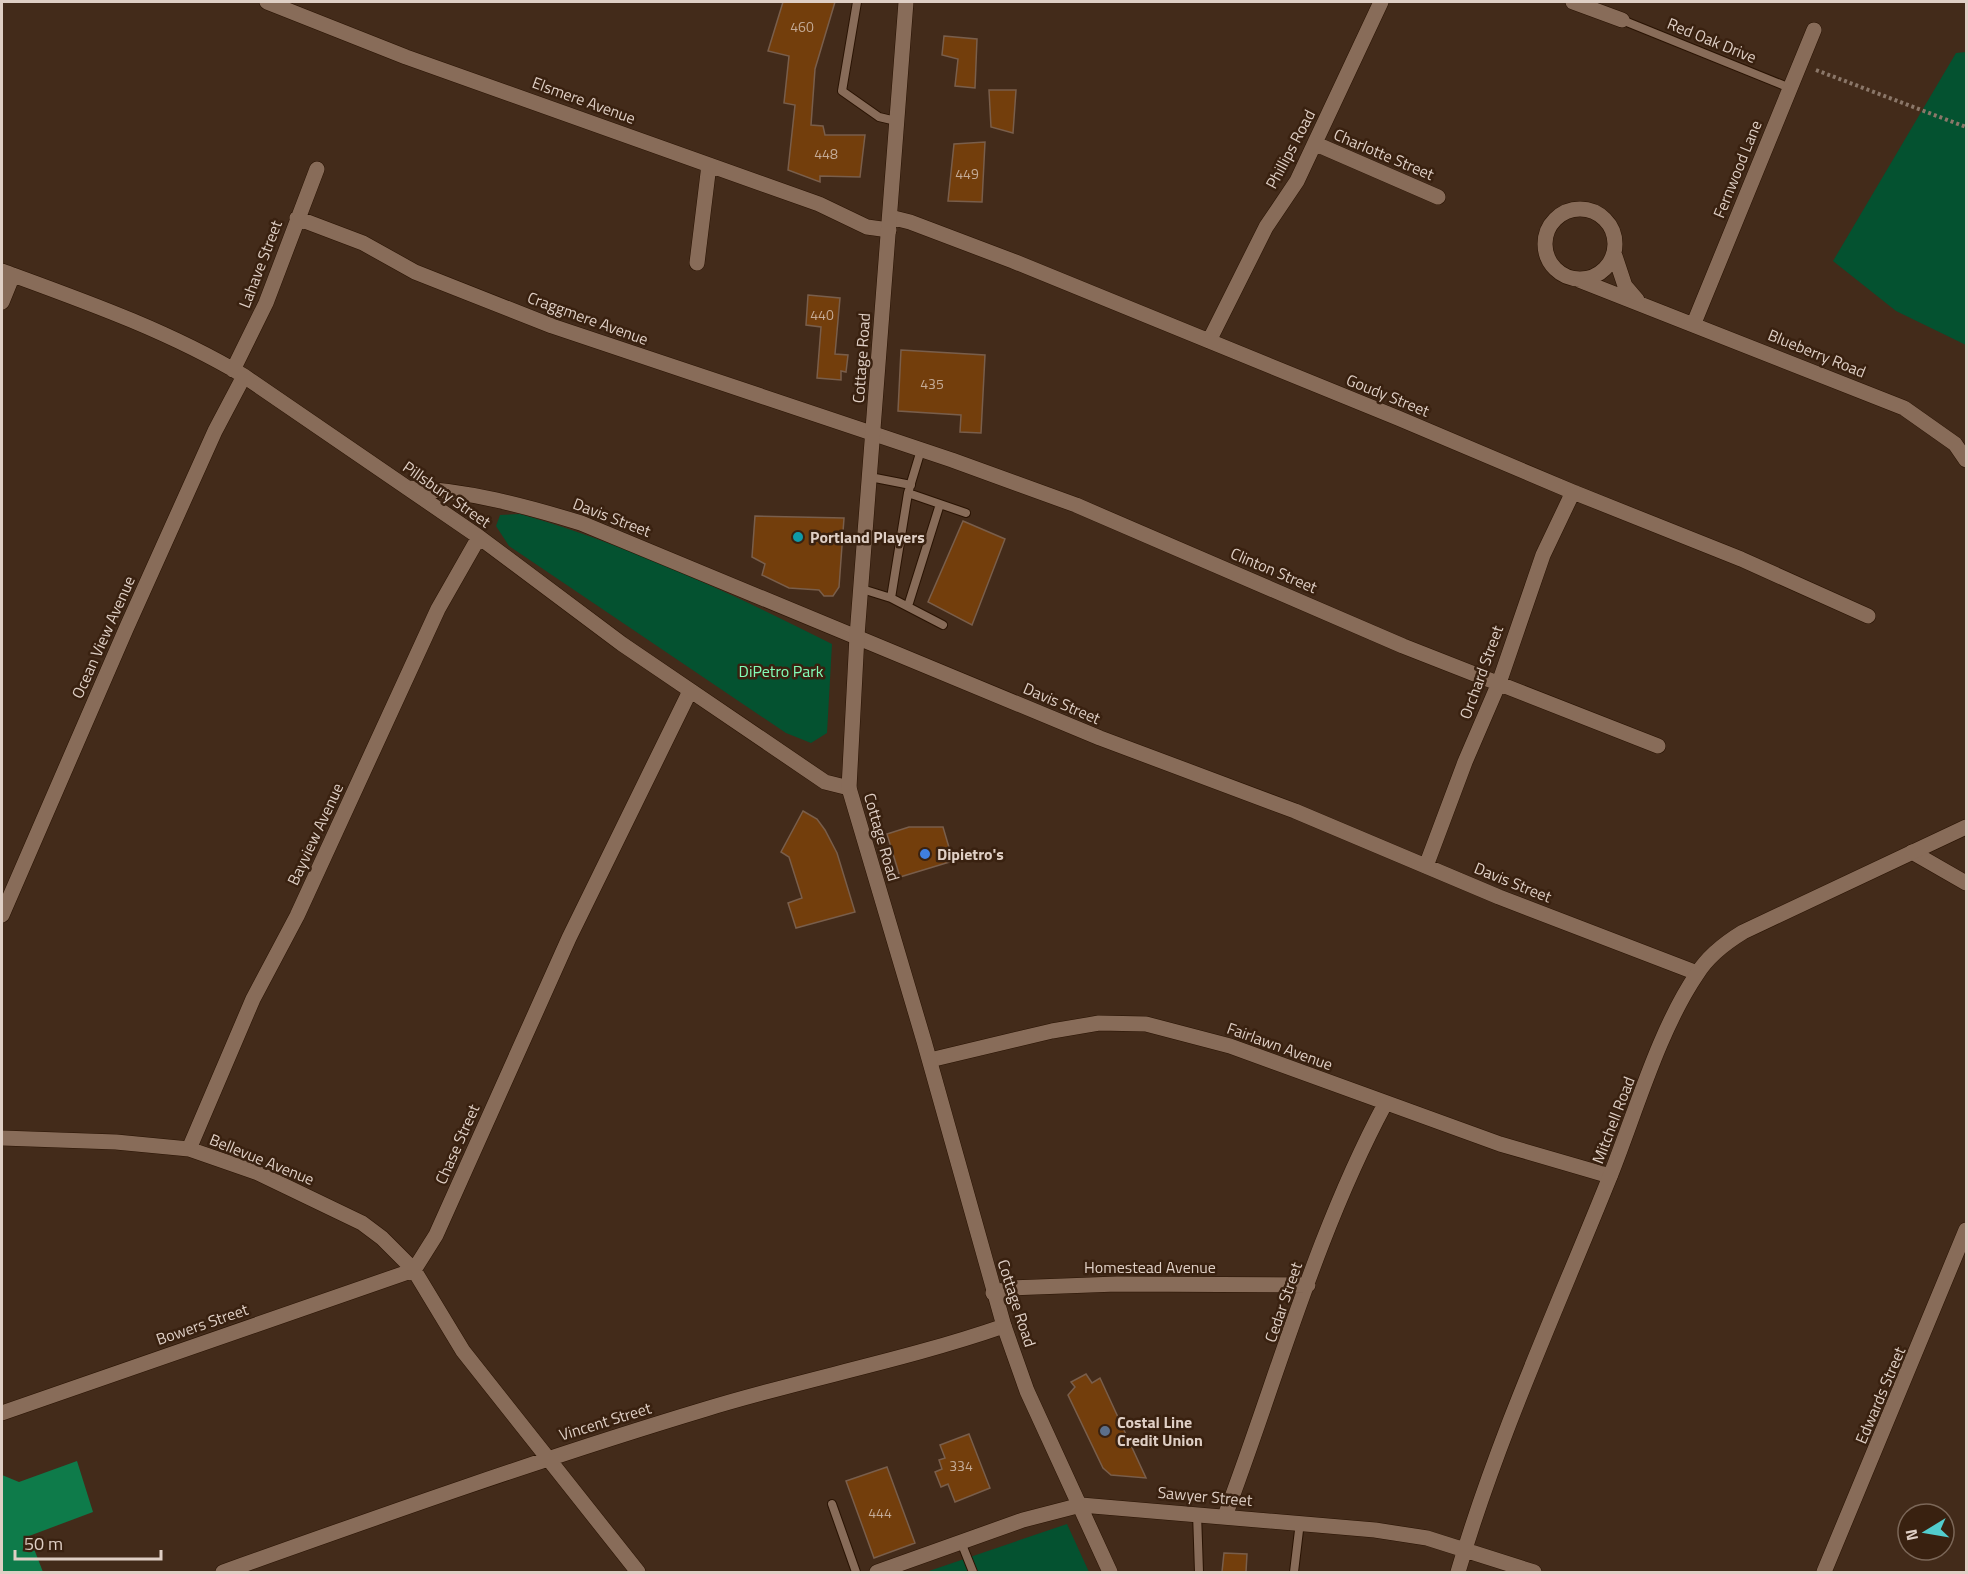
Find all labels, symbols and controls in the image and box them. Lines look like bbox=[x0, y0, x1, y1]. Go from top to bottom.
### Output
street label: Red Oak Drive bbox=[1664, 11, 1760, 69]
house number: 460 bbox=[790, 16, 814, 37]
street label: Elsmere Avenue bbox=[529, 70, 639, 130]
street label: Phillips Road bbox=[1259, 105, 1321, 193]
street label: Fernwood Lane bbox=[1706, 116, 1768, 222]
street label: Charlotte Street bbox=[1330, 122, 1438, 186]
house number: 448 bbox=[814, 143, 838, 164]
house number: 449 bbox=[955, 163, 979, 184]
street label: Lahave Street bbox=[232, 216, 288, 312]
street label: Craggmere Avenue bbox=[524, 285, 652, 351]
house number: 440 bbox=[810, 304, 834, 325]
street label: Cottage Road bbox=[846, 312, 876, 404]
street label: Blueberry Road bbox=[1764, 322, 1870, 384]
street label: Goudy Street bbox=[1343, 367, 1434, 423]
house number: 435 bbox=[920, 373, 944, 394]
street label: Pillsbury Street bbox=[398, 455, 496, 534]
street label: Davis Street bbox=[570, 491, 655, 543]
place label: Portland Players bbox=[810, 525, 925, 549]
marker: Portland Players bbox=[791, 530, 805, 544]
street label: Clinton Street bbox=[1227, 541, 1321, 599]
street label: Ocean View Avenue bbox=[65, 572, 141, 702]
street label: Orchard Street bbox=[1453, 621, 1509, 722]
park label: DiPetro Park bbox=[739, 659, 824, 683]
street label: Davis Street bbox=[1020, 676, 1105, 730]
street label: Bayview Avenue bbox=[281, 779, 349, 889]
street label: Cottage Road bbox=[858, 790, 906, 884]
place label: Dipietro's bbox=[937, 842, 1004, 866]
marker: Dipietro's bbox=[918, 847, 932, 861]
street label: Davis Street bbox=[1471, 856, 1556, 909]
street label: Fairlawn Avenue bbox=[1224, 1016, 1336, 1076]
street label: Mitchell Road bbox=[1585, 1073, 1641, 1167]
street label: Chase Street bbox=[429, 1100, 486, 1188]
street label: Bellevue Avenue bbox=[206, 1127, 318, 1191]
street label: Homestead Avenue bbox=[1084, 1255, 1216, 1279]
street label: Cottage Road bbox=[992, 1256, 1042, 1350]
street label: Cedar Street bbox=[1258, 1258, 1308, 1345]
street label: Bowers Street bbox=[153, 1297, 252, 1351]
street label: Edwards Street bbox=[1849, 1342, 1911, 1447]
street label: Vincent Street bbox=[556, 1395, 654, 1446]
place label: Costal Line Credit Union bbox=[1117, 1410, 1203, 1452]
marker: Costal Line Credit Union bbox=[1098, 1424, 1112, 1438]
house number: 334 bbox=[949, 1455, 973, 1476]
street label: Sawyer Street bbox=[1157, 1480, 1254, 1512]
house number: 444 bbox=[868, 1502, 892, 1523]
north arrow bbox=[1896, 1502, 1956, 1562]
scale bar bbox=[15, 1523, 160, 1561]
text: N bbox=[1898, 1527, 1924, 1543]
text: 50 m bbox=[24, 1530, 63, 1557]

